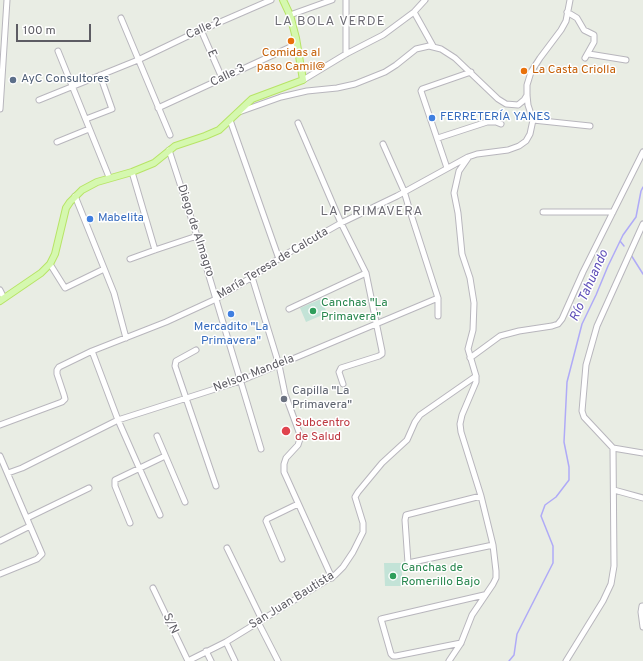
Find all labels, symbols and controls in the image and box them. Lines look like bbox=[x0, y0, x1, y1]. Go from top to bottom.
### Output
district label: LA BOLA VERDE bbox=[275, 14, 385, 30]
street label: Calle 2 bbox=[184, 15, 224, 43]
scale bar bbox=[18, 16, 93, 42]
text: 100 m bbox=[23, 23, 56, 39]
marker: Comidas al paso Camil@ bbox=[286, 36, 296, 46]
place label: Comidas al paso Camil@ bbox=[257, 47, 325, 75]
street label: E bbox=[203, 48, 219, 60]
street label: Calle 3 bbox=[208, 61, 248, 91]
place label: La Casta Criolla bbox=[532, 64, 616, 78]
marker: La Casta Criolla bbox=[519, 66, 529, 76]
place label: AyC Consultores bbox=[21, 73, 109, 87]
marker: AyC Consultores bbox=[8, 75, 18, 85]
place label: FERRETERÍA YANES bbox=[440, 111, 550, 125]
marker: FERRETERÍA YANES bbox=[427, 113, 437, 123]
street label: Diego de Almagro bbox=[173, 183, 217, 279]
district label: LA PRIMAVERA bbox=[321, 204, 423, 220]
place label: Mabelita bbox=[98, 212, 144, 226]
marker: Mabelita bbox=[85, 214, 95, 224]
street label: María Teresa de Calcuta bbox=[215, 225, 331, 303]
water label: Río Tahuando bbox=[567, 248, 613, 324]
place label: Canchas "La Primavera" bbox=[321, 297, 388, 325]
marker: Canchas "La Primavera" bbox=[308, 306, 318, 316]
marker: Mercadito "La Primavera" bbox=[226, 309, 236, 319]
place label: Mercadito "La Primavera" bbox=[194, 321, 268, 349]
street label: Nelson Mandela bbox=[212, 352, 296, 396]
place label: Capilla "La Primavera" bbox=[292, 385, 352, 413]
marker: Capilla "La Primavera" bbox=[279, 394, 289, 404]
place label: Subcentro de Salud bbox=[295, 417, 350, 445]
marker: Subcentro de Salud bbox=[280, 425, 292, 437]
place label: Canchas de Romerillo Bajo bbox=[401, 562, 480, 590]
street label: San Juan Bautista bbox=[247, 569, 337, 633]
marker: Canchas de Romerillo Bajo bbox=[388, 571, 398, 581]
street label: S/N bbox=[159, 611, 181, 637]

